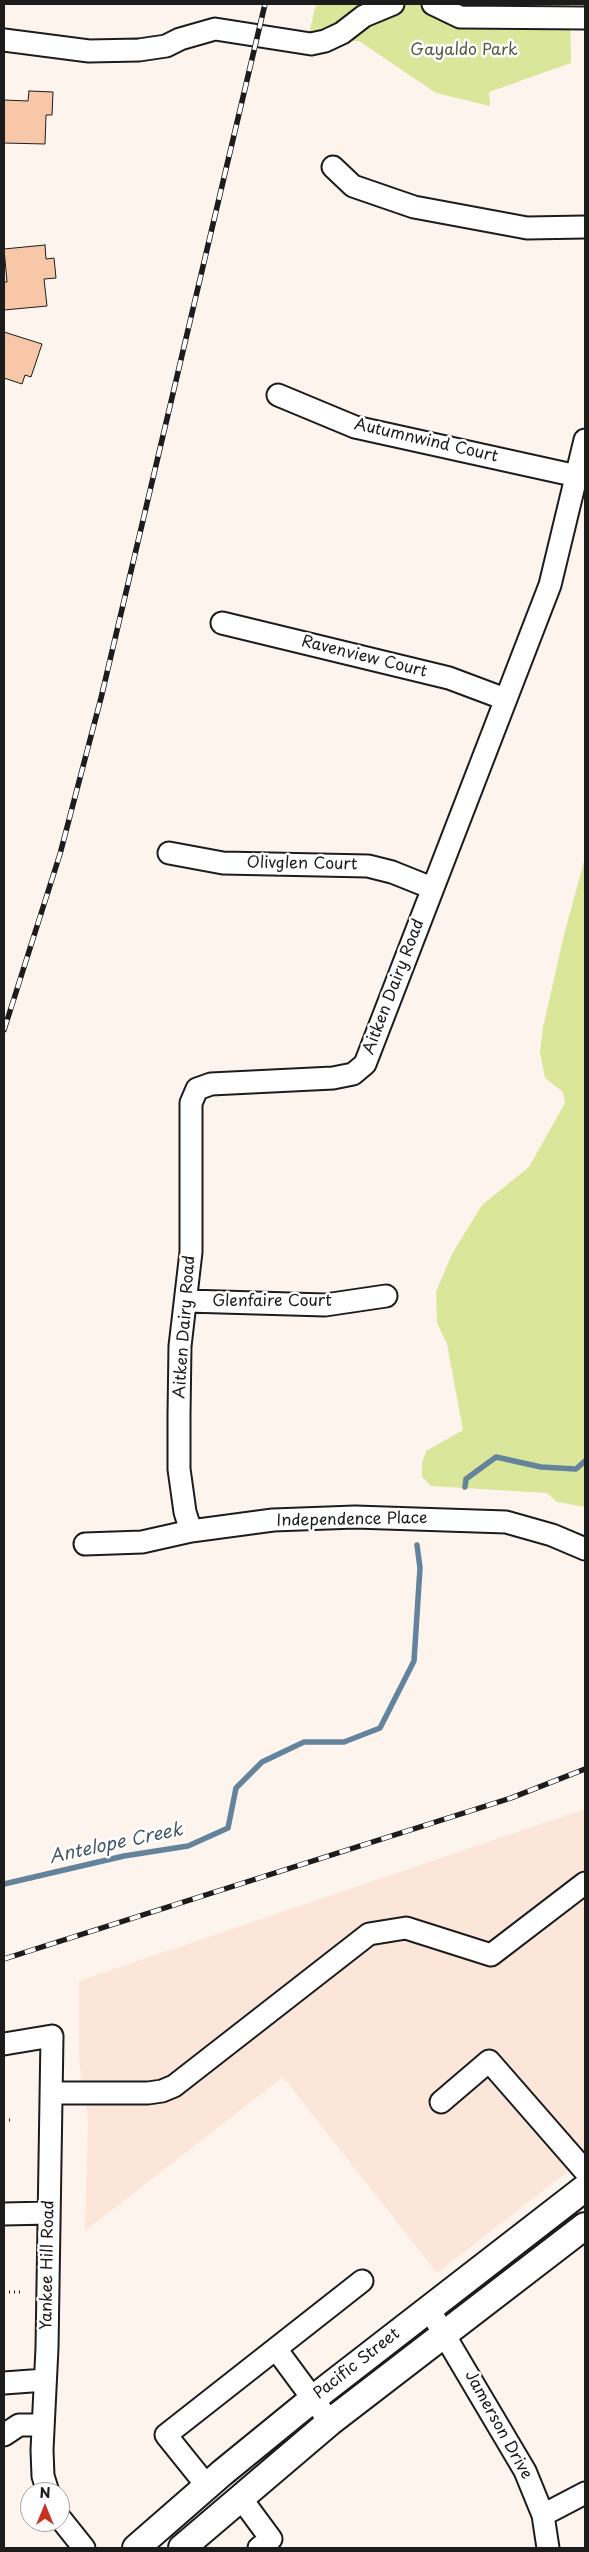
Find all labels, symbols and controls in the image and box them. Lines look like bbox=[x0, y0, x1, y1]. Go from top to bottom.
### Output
park label: Gayaldo Park bbox=[410, 41, 518, 61]
street label: Autumnwind Court bbox=[352, 415, 500, 467]
street label: Ravenview Court bbox=[299, 632, 429, 682]
street label: Olivglen Court bbox=[246, 853, 358, 875]
street label: Aitken Dairy Road bbox=[359, 917, 429, 1057]
street label: Aitken Dairy Road bbox=[170, 1255, 200, 1399]
street label: Glenfaire Court bbox=[212, 1292, 332, 1312]
street label: Independence Place bbox=[276, 1509, 428, 1531]
water label: Antelope Creek bbox=[47, 1819, 185, 1869]
street label: Yankee Hill Road bbox=[37, 2200, 59, 2330]
street label: Pacific Street bbox=[310, 2324, 404, 2404]
street label: Jamerson Drive bbox=[460, 2367, 536, 2483]
north arrow bbox=[20, 2482, 70, 2532]
text: N bbox=[39, 2482, 51, 2503]

